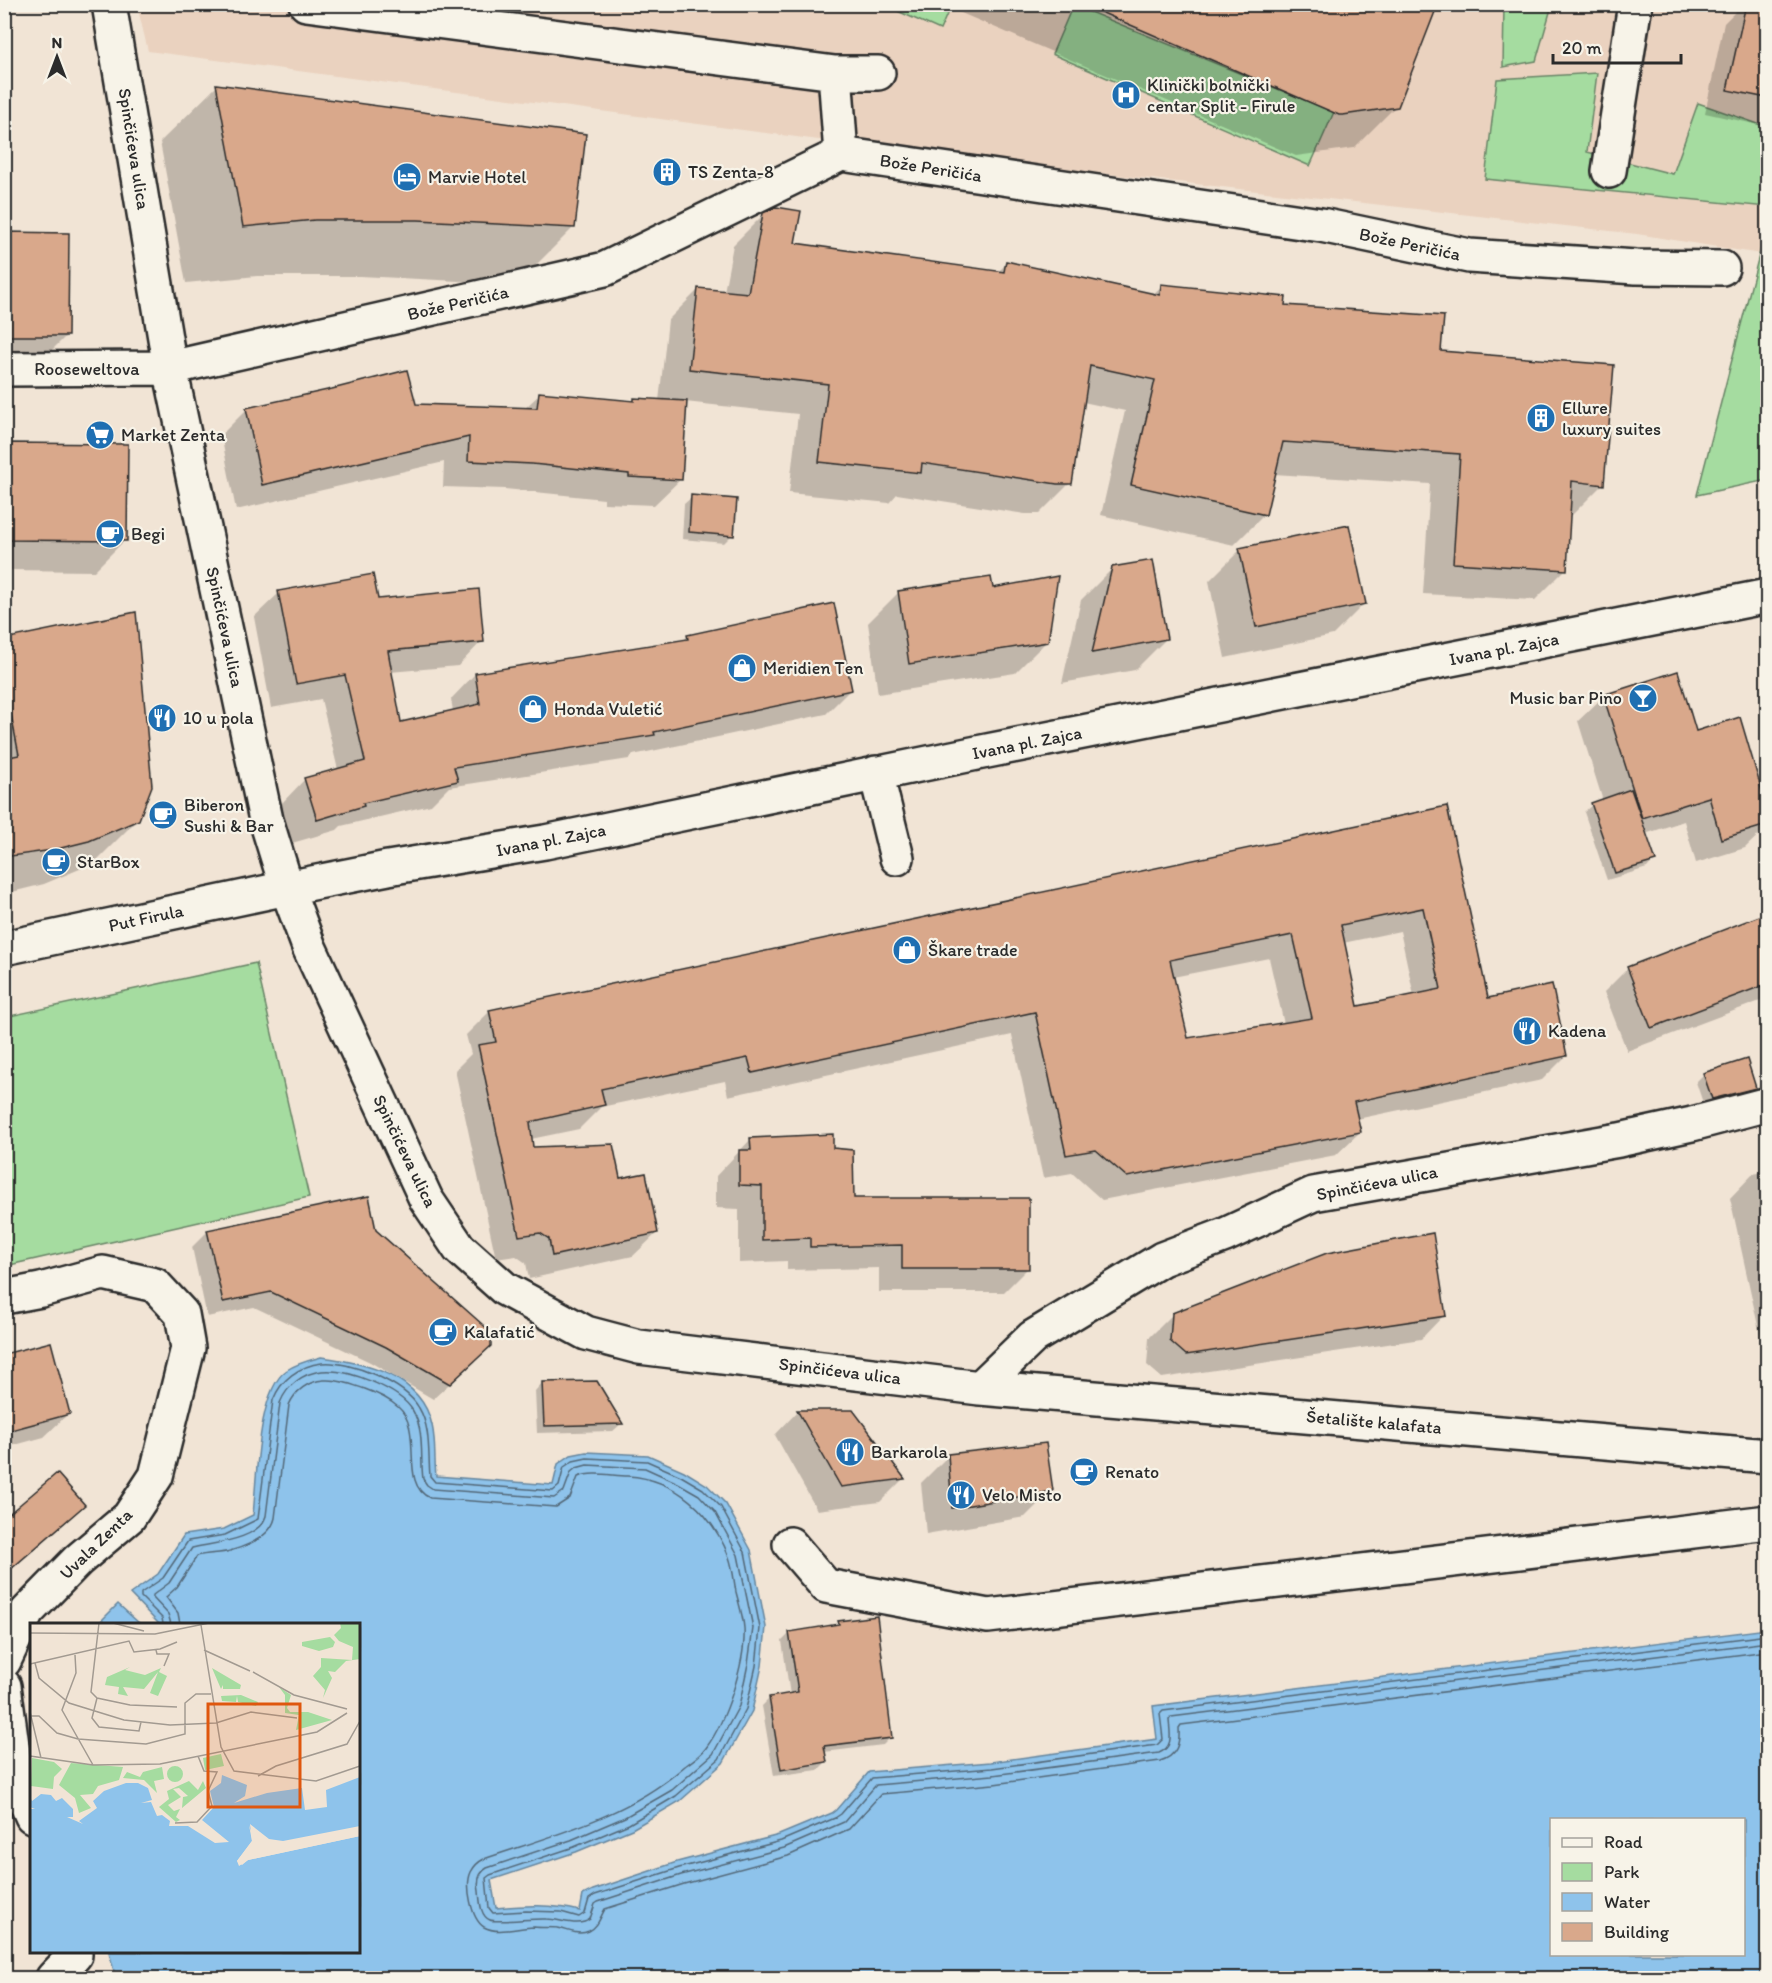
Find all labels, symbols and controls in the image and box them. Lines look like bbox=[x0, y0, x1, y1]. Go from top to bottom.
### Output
north arrow bbox=[27, 27, 87, 87]
scale bar bbox=[1553, 27, 1680, 65]
text: N bbox=[52, 33, 62, 52]
text: 20 m bbox=[1562, 37, 1602, 59]
place label: Klinički bolnički centar Split - Firule bbox=[1147, 74, 1295, 117]
hospital icon: Klinički bolnički centar Split - Firule bbox=[1110, 79, 1142, 111]
street label: Spinčićeva ulica bbox=[114, 87, 155, 212]
street label: Bože Peričića bbox=[878, 149, 984, 187]
building icon: TS Zenta-8 bbox=[651, 156, 683, 188]
hotel icon: Marvie Hotel bbox=[391, 161, 423, 193]
place label: TS Zenta-8 bbox=[688, 161, 774, 183]
place label: Marvie Hotel bbox=[428, 166, 526, 188]
street label: Bože Peričića bbox=[1357, 223, 1463, 266]
street label: Bože Peričića bbox=[405, 281, 511, 325]
street label: Rooseweltova bbox=[34, 358, 140, 380]
place label: Ellure luxury suites bbox=[1562, 397, 1661, 440]
building icon: Ellure luxury suites bbox=[1525, 402, 1557, 434]
supermarket icon: Market Zenta bbox=[84, 419, 116, 451]
place label: Market Zenta bbox=[121, 424, 226, 446]
cafe icon: Begi bbox=[94, 518, 126, 550]
place label: Begi bbox=[131, 523, 165, 545]
street label: Spinčićeva ulica bbox=[201, 565, 249, 690]
street label: Ivana pl. Zajca bbox=[1447, 628, 1561, 670]
shop icon: Meridien Ten bbox=[726, 652, 758, 684]
place label: Meridien Ten bbox=[763, 657, 863, 679]
bar icon: Music bar Pino bbox=[1627, 682, 1659, 714]
place label: Music bar Pino bbox=[1509, 687, 1622, 709]
shop icon: Honda Vuletić bbox=[517, 693, 549, 725]
place label: Honda Vuletić bbox=[554, 698, 663, 720]
restaurant icon: 10 u pola bbox=[146, 702, 178, 734]
place label: 10 u pola bbox=[183, 707, 254, 729]
street label: Ivana pl. Zajca bbox=[970, 722, 1084, 764]
place label: Biberon Sushi & Bar bbox=[184, 794, 275, 837]
cafe icon: Biberon Sushi & Bar bbox=[147, 799, 179, 831]
street label: Ivana pl. Zajca bbox=[494, 819, 608, 861]
cafe icon: StarBox bbox=[40, 846, 72, 878]
place label: StarBox bbox=[77, 851, 140, 873]
street label: Put Firula bbox=[106, 899, 186, 937]
shop icon: Škare trade bbox=[891, 934, 923, 966]
place label: Škare trade bbox=[928, 939, 1018, 961]
restaurant icon: Kadena bbox=[1511, 1015, 1543, 1047]
place label: Kadena bbox=[1548, 1020, 1607, 1042]
street label: Spinčićeva ulica bbox=[368, 1091, 442, 1212]
street label: Spinčićeva ulica bbox=[1315, 1160, 1440, 1206]
cafe icon: Kalafatić bbox=[427, 1316, 459, 1348]
place label: Kalafatić bbox=[464, 1321, 535, 1343]
street label: Spinčićeva ulica bbox=[778, 1353, 903, 1389]
street label: Šetalište kalafata bbox=[1305, 1405, 1443, 1439]
restaurant icon: Barkarola bbox=[834, 1436, 866, 1468]
place label: Barkarola bbox=[871, 1441, 949, 1463]
cafe icon: Renato bbox=[1068, 1456, 1100, 1488]
place label: Renato bbox=[1105, 1461, 1159, 1483]
restaurant icon: Velo Misto bbox=[945, 1479, 977, 1511]
place label: Velo Misto bbox=[982, 1484, 1062, 1506]
street label: Uvala Zenta bbox=[55, 1503, 137, 1584]
inset map bbox=[30, 1623, 360, 1953]
legend bbox=[1550, 1818, 1745, 1956]
text: Road bbox=[1604, 1831, 1643, 1853]
text: Park bbox=[1604, 1861, 1639, 1883]
text: Water bbox=[1604, 1891, 1650, 1913]
text: Building bbox=[1604, 1921, 1670, 1943]

